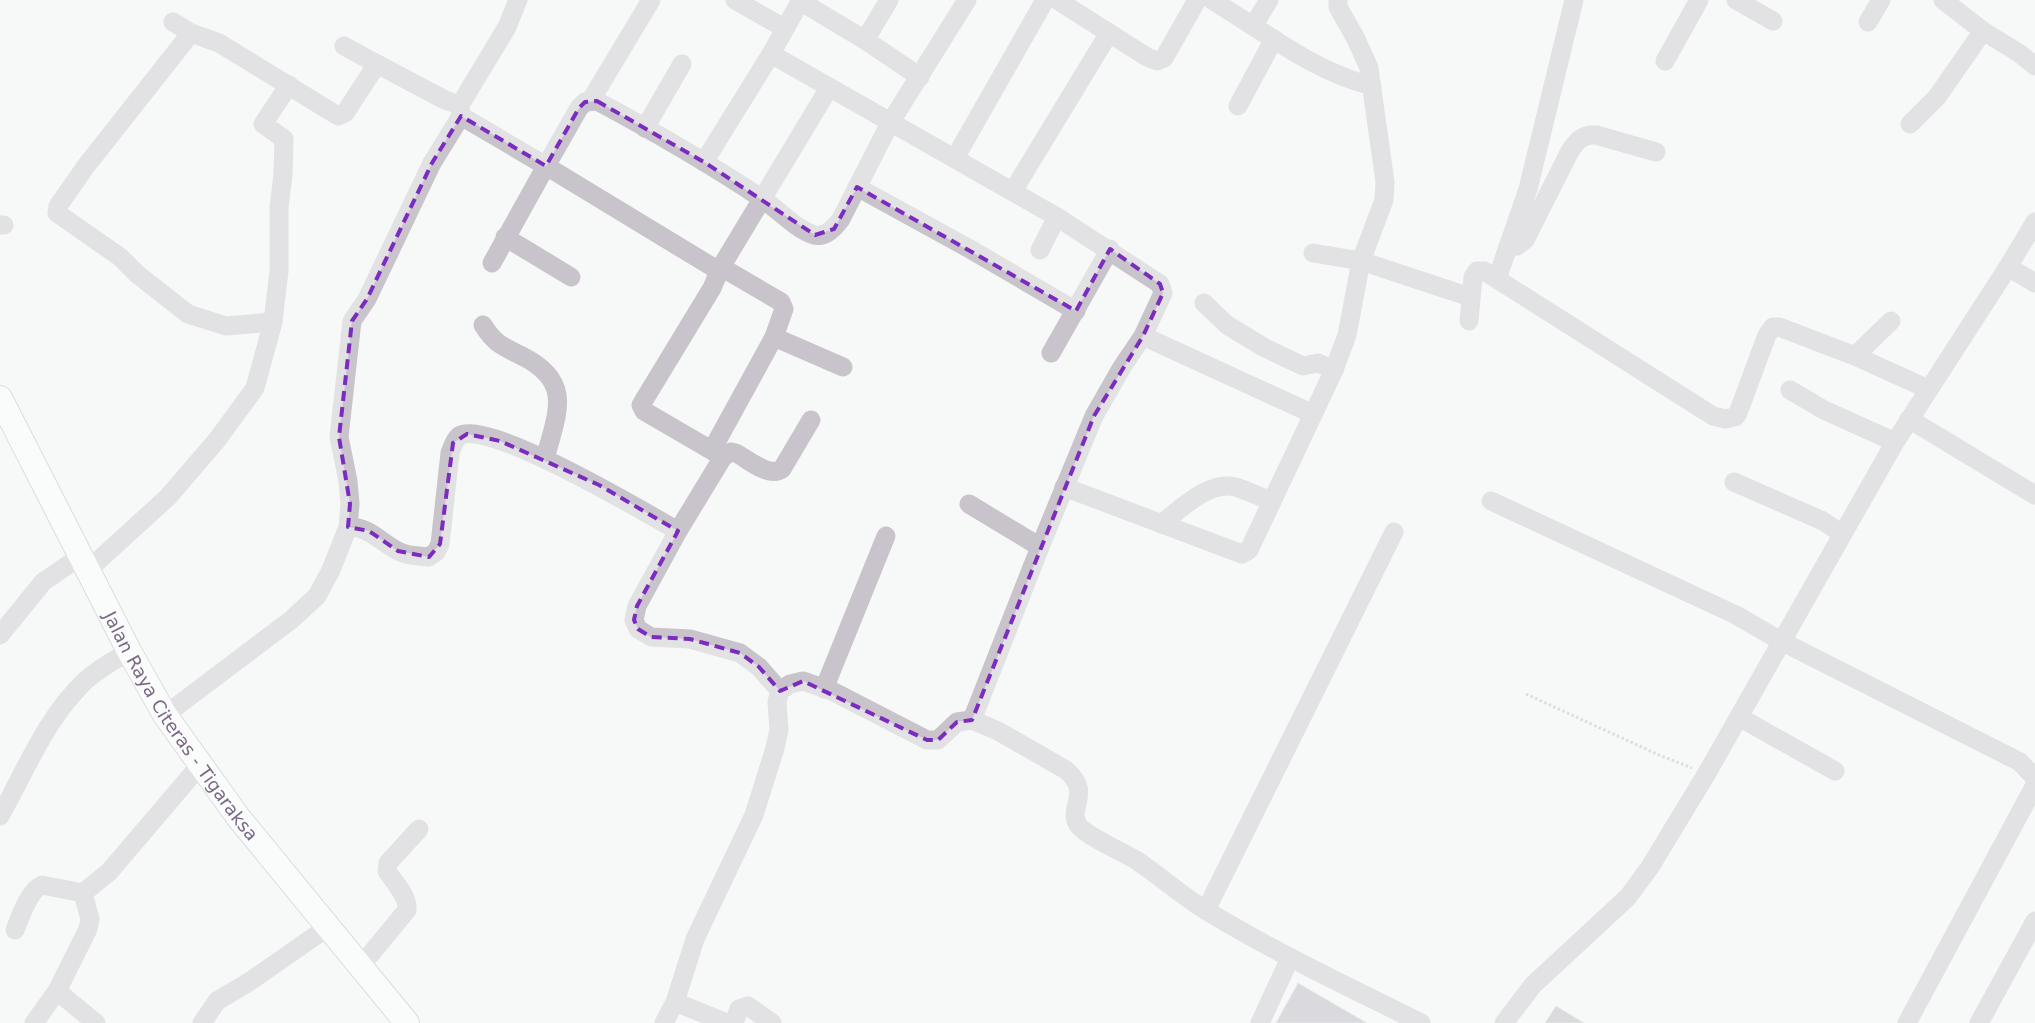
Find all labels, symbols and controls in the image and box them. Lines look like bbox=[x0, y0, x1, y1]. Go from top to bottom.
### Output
street label: Jalan Raya Citeras - Tigaraksa bbox=[99, 607, 263, 844]

